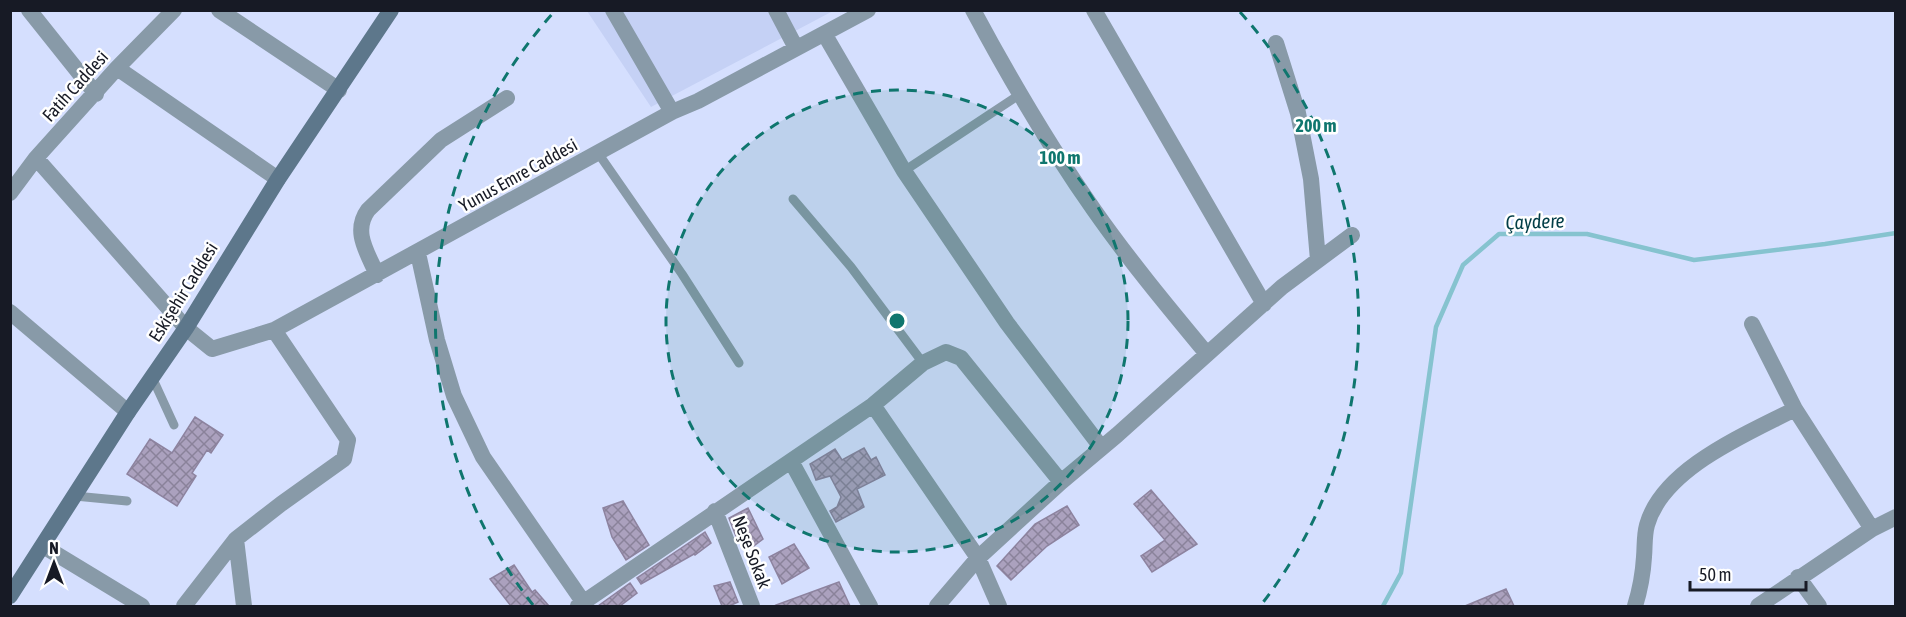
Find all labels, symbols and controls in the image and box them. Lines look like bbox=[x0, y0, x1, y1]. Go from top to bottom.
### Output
street label: Fatih Caddesi bbox=[38, 46, 112, 126]
text: 200 m bbox=[1296, 115, 1336, 136]
street label: Yunus Emre Caddesi bbox=[455, 134, 581, 216]
text: 100 m bbox=[1040, 147, 1080, 168]
water label: Çaydere bbox=[1505, 208, 1565, 234]
street label: Eskişehir Caddesi bbox=[144, 239, 222, 345]
centre of rings bbox=[887, 311, 907, 331]
street label: Neşe Sokak bbox=[729, 513, 775, 591]
north arrow bbox=[24, 533, 84, 593]
text: N bbox=[49, 539, 59, 557]
scale bar bbox=[1690, 554, 1806, 592]
text: 50 m bbox=[1699, 564, 1731, 585]

